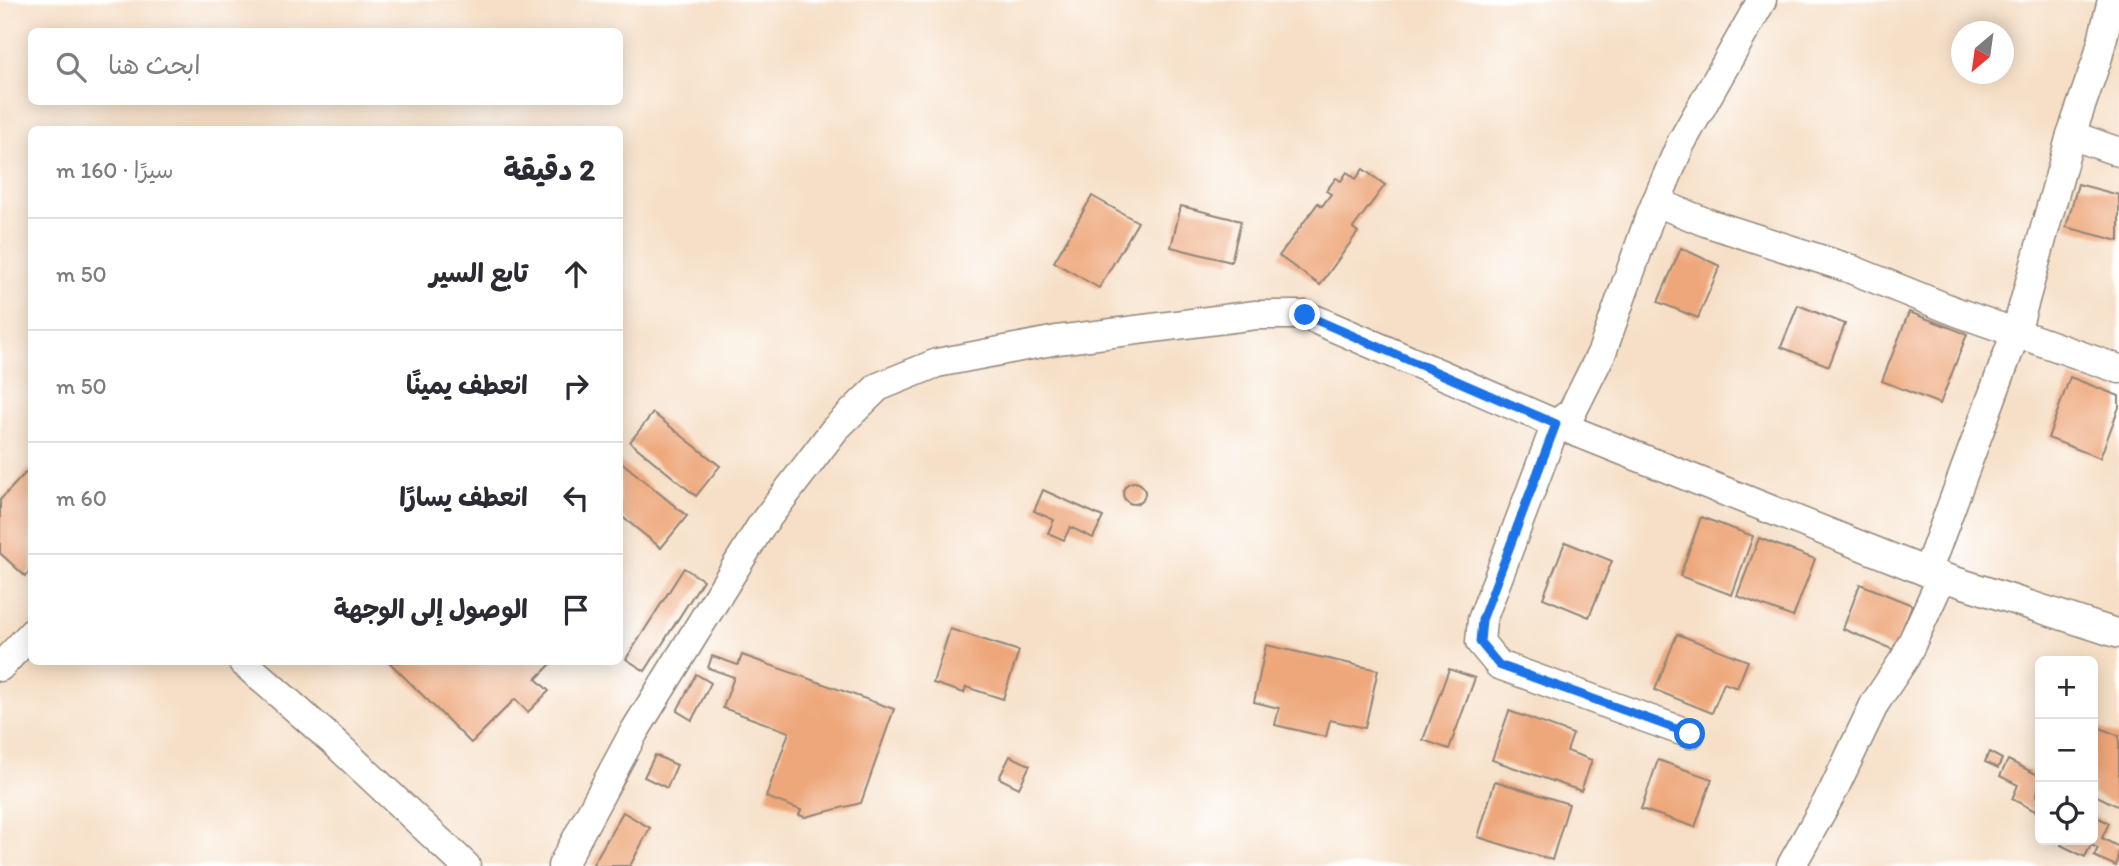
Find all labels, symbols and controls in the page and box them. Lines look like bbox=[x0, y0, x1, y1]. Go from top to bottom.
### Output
north arrow bbox=[1951, 21, 2014, 84]
search box bbox=[28, 28, 623, 105]
icon: search bbox=[52, 48, 90, 86]
text: ابحث هنا bbox=[108, 49, 201, 81]
text: 2 دقيقة bbox=[503, 151, 595, 188]
text: سيرًا · 160 m bbox=[56, 156, 173, 184]
icon: ahead bbox=[557, 255, 595, 293]
text: تابع السير bbox=[430, 257, 528, 289]
text: 50 m bbox=[56, 260, 107, 288]
route end bbox=[1289, 299, 1320, 330]
icon: right bbox=[557, 367, 595, 405]
text: انعطف يمينًا bbox=[406, 369, 528, 401]
text: 50 m bbox=[56, 372, 107, 400]
icon: left bbox=[557, 479, 595, 517]
text: انعطف يسارًا bbox=[399, 481, 528, 513]
text: 60 m bbox=[56, 484, 107, 512]
icon: arrive bbox=[557, 591, 595, 629]
text: الوصول إلى الوجهة bbox=[334, 593, 528, 625]
map controls bbox=[2035, 656, 2098, 845]
button: + bbox=[2035, 656, 2098, 719]
route start bbox=[1674, 718, 1705, 749]
button: − bbox=[2035, 719, 2098, 782]
button: locate bbox=[2035, 782, 2098, 845]

